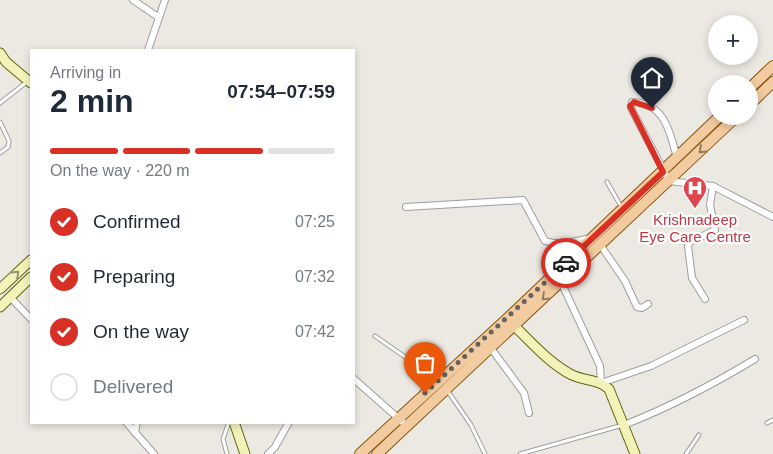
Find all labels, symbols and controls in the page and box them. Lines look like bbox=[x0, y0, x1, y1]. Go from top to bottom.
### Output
map controls bbox=[708, 15, 758, 125]
button: + bbox=[708, 15, 758, 65]
pin bbox=[631, 57, 673, 108]
text: Arriving in bbox=[50, 64, 121, 81]
icon: home bbox=[638, 64, 666, 92]
button: − bbox=[708, 75, 758, 125]
text: 07:54–07:59 bbox=[227, 81, 335, 102]
text: 2 min bbox=[50, 83, 134, 119]
one-way arrow bbox=[699, 144, 708, 153]
text: On the way · 220 m bbox=[50, 162, 190, 179]
hospital icon: Krishnadeep Eye Care Centre bbox=[682, 175, 708, 209]
icon: check bbox=[50, 208, 78, 236]
text: Confirmed bbox=[93, 211, 181, 232]
place label: Krishnadeep Eye Care Centre bbox=[639, 211, 751, 245]
text: 07:25 bbox=[295, 213, 335, 230]
courier bbox=[541, 238, 591, 288]
icon: car bbox=[552, 249, 580, 277]
icon: check bbox=[50, 263, 78, 291]
text: Preparing bbox=[93, 266, 175, 287]
text: 07:32 bbox=[295, 268, 335, 285]
one-way arrow bbox=[10, 271, 19, 280]
one-way arrow bbox=[542, 291, 551, 300]
icon: check bbox=[50, 318, 78, 346]
text: On the way bbox=[93, 321, 189, 342]
text: 07:42 bbox=[295, 323, 335, 340]
pin bbox=[404, 342, 446, 393]
icon: bag bbox=[411, 349, 439, 377]
text: Delivered bbox=[93, 376, 173, 397]

